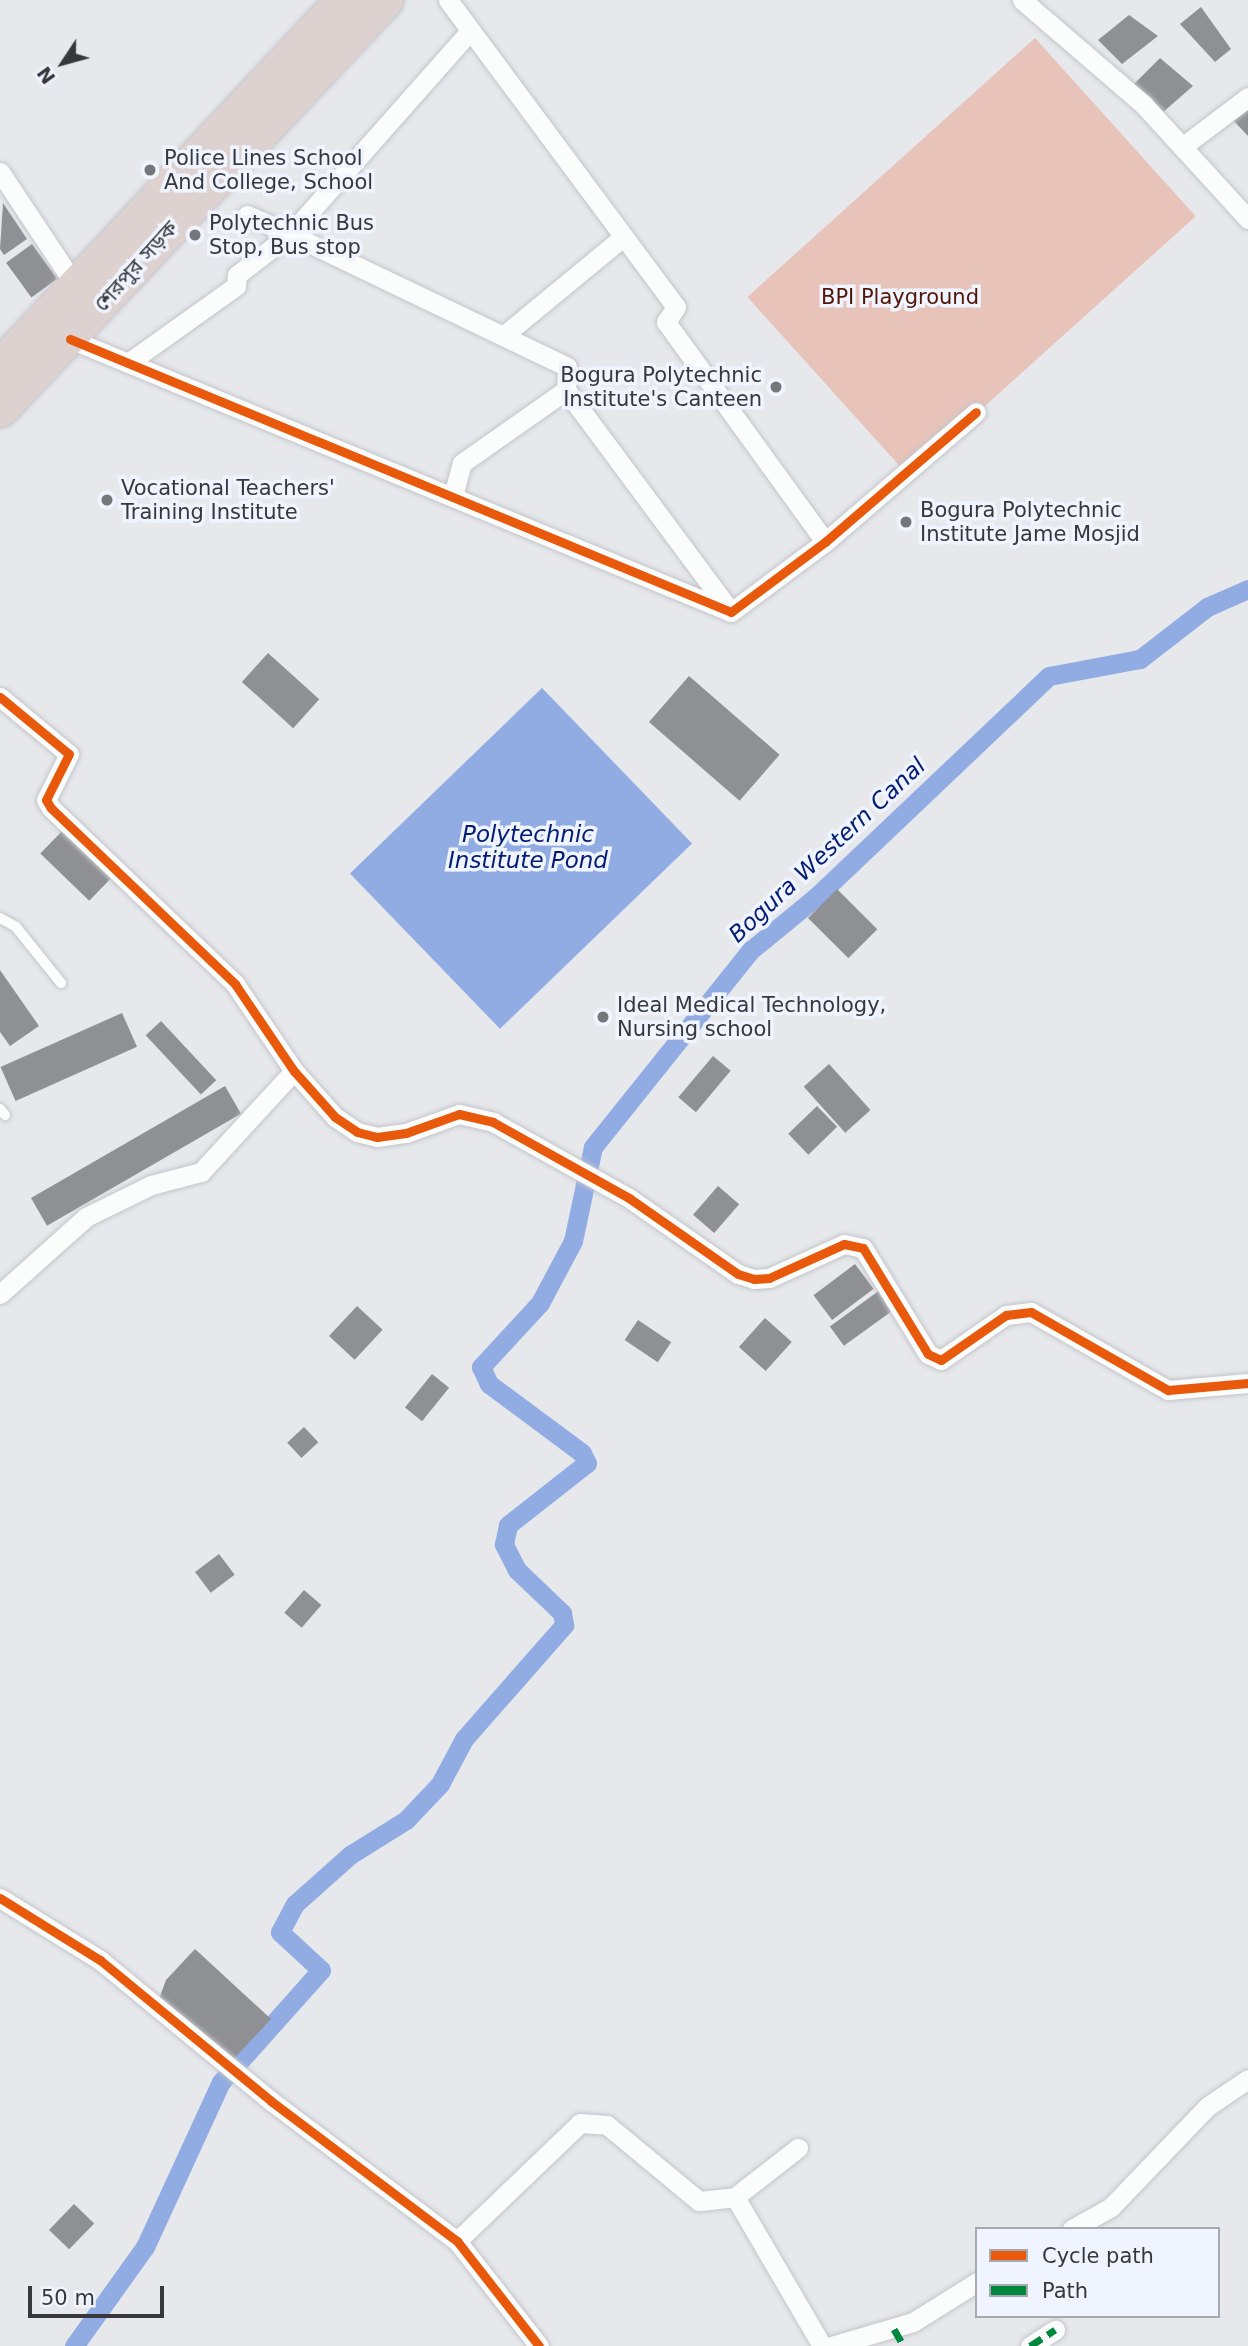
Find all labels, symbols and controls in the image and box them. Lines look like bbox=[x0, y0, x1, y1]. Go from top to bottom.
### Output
north arrow bbox=[28, 28, 98, 98]
text: N bbox=[32, 62, 60, 88]
place label: Police Lines School And College, School bbox=[164, 145, 373, 195]
marker: Police Lines School And College, School bbox=[142, 162, 158, 178]
place label: Polytechnic Bus Stop, Bus stop bbox=[209, 210, 374, 260]
street label: শেরপুর সড়ক bbox=[89, 216, 183, 316]
marker: Polytechnic Bus Stop, Bus stop bbox=[187, 227, 203, 243]
park label: BPI Playground bbox=[821, 284, 979, 310]
place label: Bogura Polytechnic Institute's Canteen bbox=[560, 362, 762, 412]
marker: Bogura Polytechnic Institute's Canteen bbox=[768, 379, 784, 395]
place label: Vocational Teachers' Training Institute bbox=[121, 475, 335, 525]
marker: Vocational Teachers' Training Institute bbox=[99, 492, 115, 508]
place label: Bogura Polytechnic Institute Jame Mosjid bbox=[920, 497, 1140, 547]
marker: Bogura Polytechnic Institute Jame Mosjid bbox=[898, 514, 914, 530]
water label: Bogura Western Canal bbox=[723, 752, 931, 948]
water label: Polytechnic Institute Pond bbox=[448, 820, 608, 874]
place label: Ideal Medical Technology, Nursing school bbox=[617, 992, 886, 1042]
marker: Ideal Medical Technology, Nursing school bbox=[595, 1009, 611, 1025]
legend bbox=[975, 2227, 1220, 2318]
text: Cycle path bbox=[1042, 2244, 1154, 2268]
scale bar bbox=[32, 2272, 168, 2316]
text: Path bbox=[1042, 2279, 1088, 2303]
text: 50 m bbox=[41, 2286, 95, 2310]

